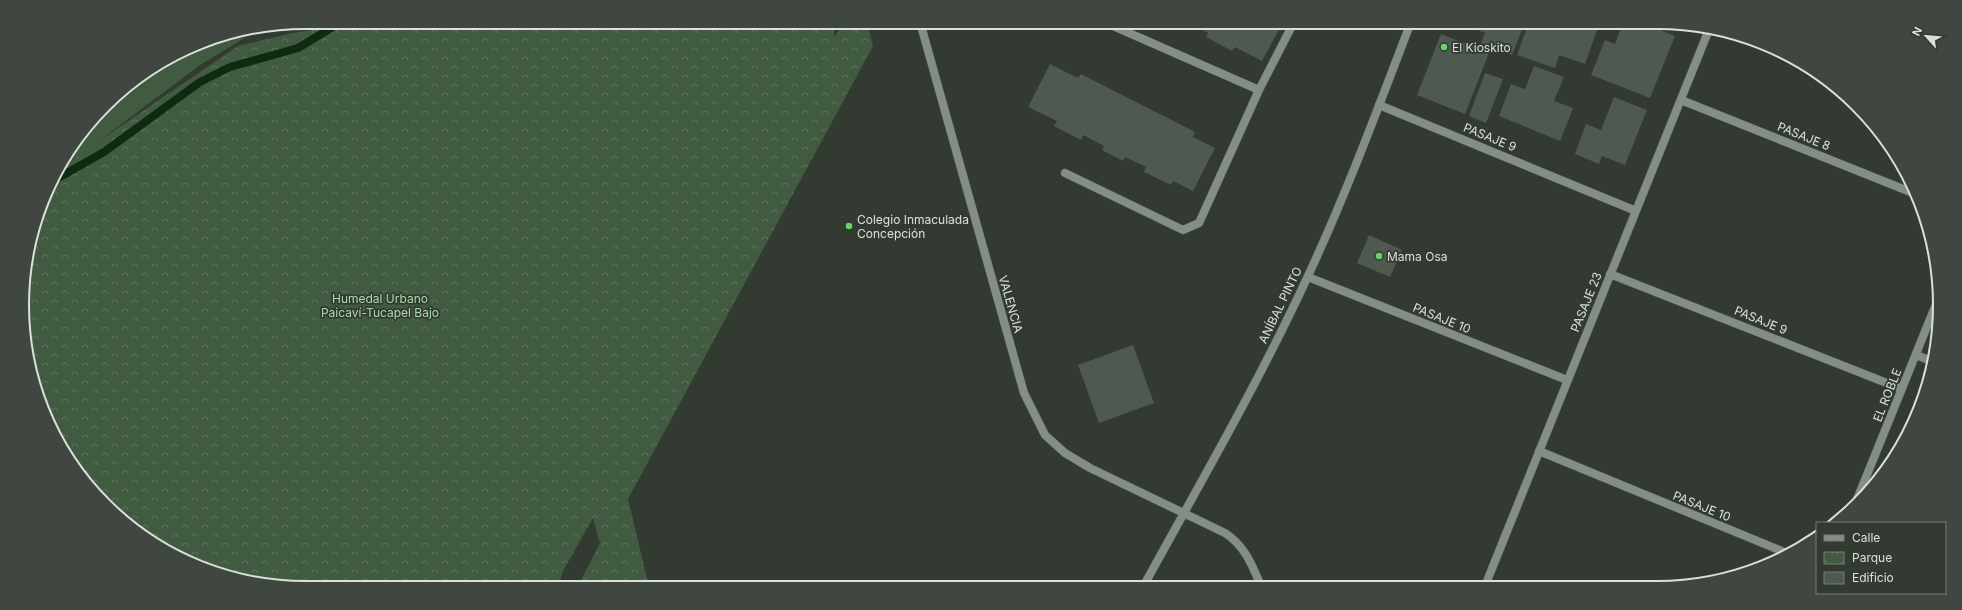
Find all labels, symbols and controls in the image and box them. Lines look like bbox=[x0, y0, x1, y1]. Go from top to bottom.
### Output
north arrow bbox=[1906, 16, 1946, 56]
text: N bbox=[1909, 25, 1925, 38]
place label: El Kioskito bbox=[1452, 40, 1511, 55]
marker: El Kioskito bbox=[1439, 42, 1449, 52]
street label: PASAJE 8 bbox=[1775, 119, 1833, 153]
street label: PASAJE 9 bbox=[1461, 120, 1519, 154]
place label: Colegio Inmaculada Concepción bbox=[857, 212, 969, 241]
marker: Colegio Inmaculada Concepción bbox=[844, 221, 854, 231]
place label: Mama Osa bbox=[1387, 249, 1447, 264]
marker: Mama Osa bbox=[1374, 251, 1384, 261]
street label: ANÍBAL PINTO bbox=[1255, 264, 1305, 346]
street label: PASAJE 23 bbox=[1567, 270, 1605, 334]
street label: VALENCIA bbox=[996, 274, 1026, 334]
park label: Humedal Urbano Paicaví-Tucapel Bajo bbox=[321, 291, 439, 320]
street label: PASAJE 10 bbox=[1411, 300, 1473, 336]
street label: PASAJE 9 bbox=[1732, 303, 1790, 337]
street label: EL ROBLE bbox=[1870, 366, 1904, 424]
street label: PASAJE 10 bbox=[1671, 488, 1733, 524]
legend bbox=[1816, 522, 1946, 594]
text: Calle bbox=[1852, 530, 1880, 545]
text: Parque bbox=[1852, 550, 1892, 565]
text: Edificio bbox=[1852, 570, 1894, 585]

